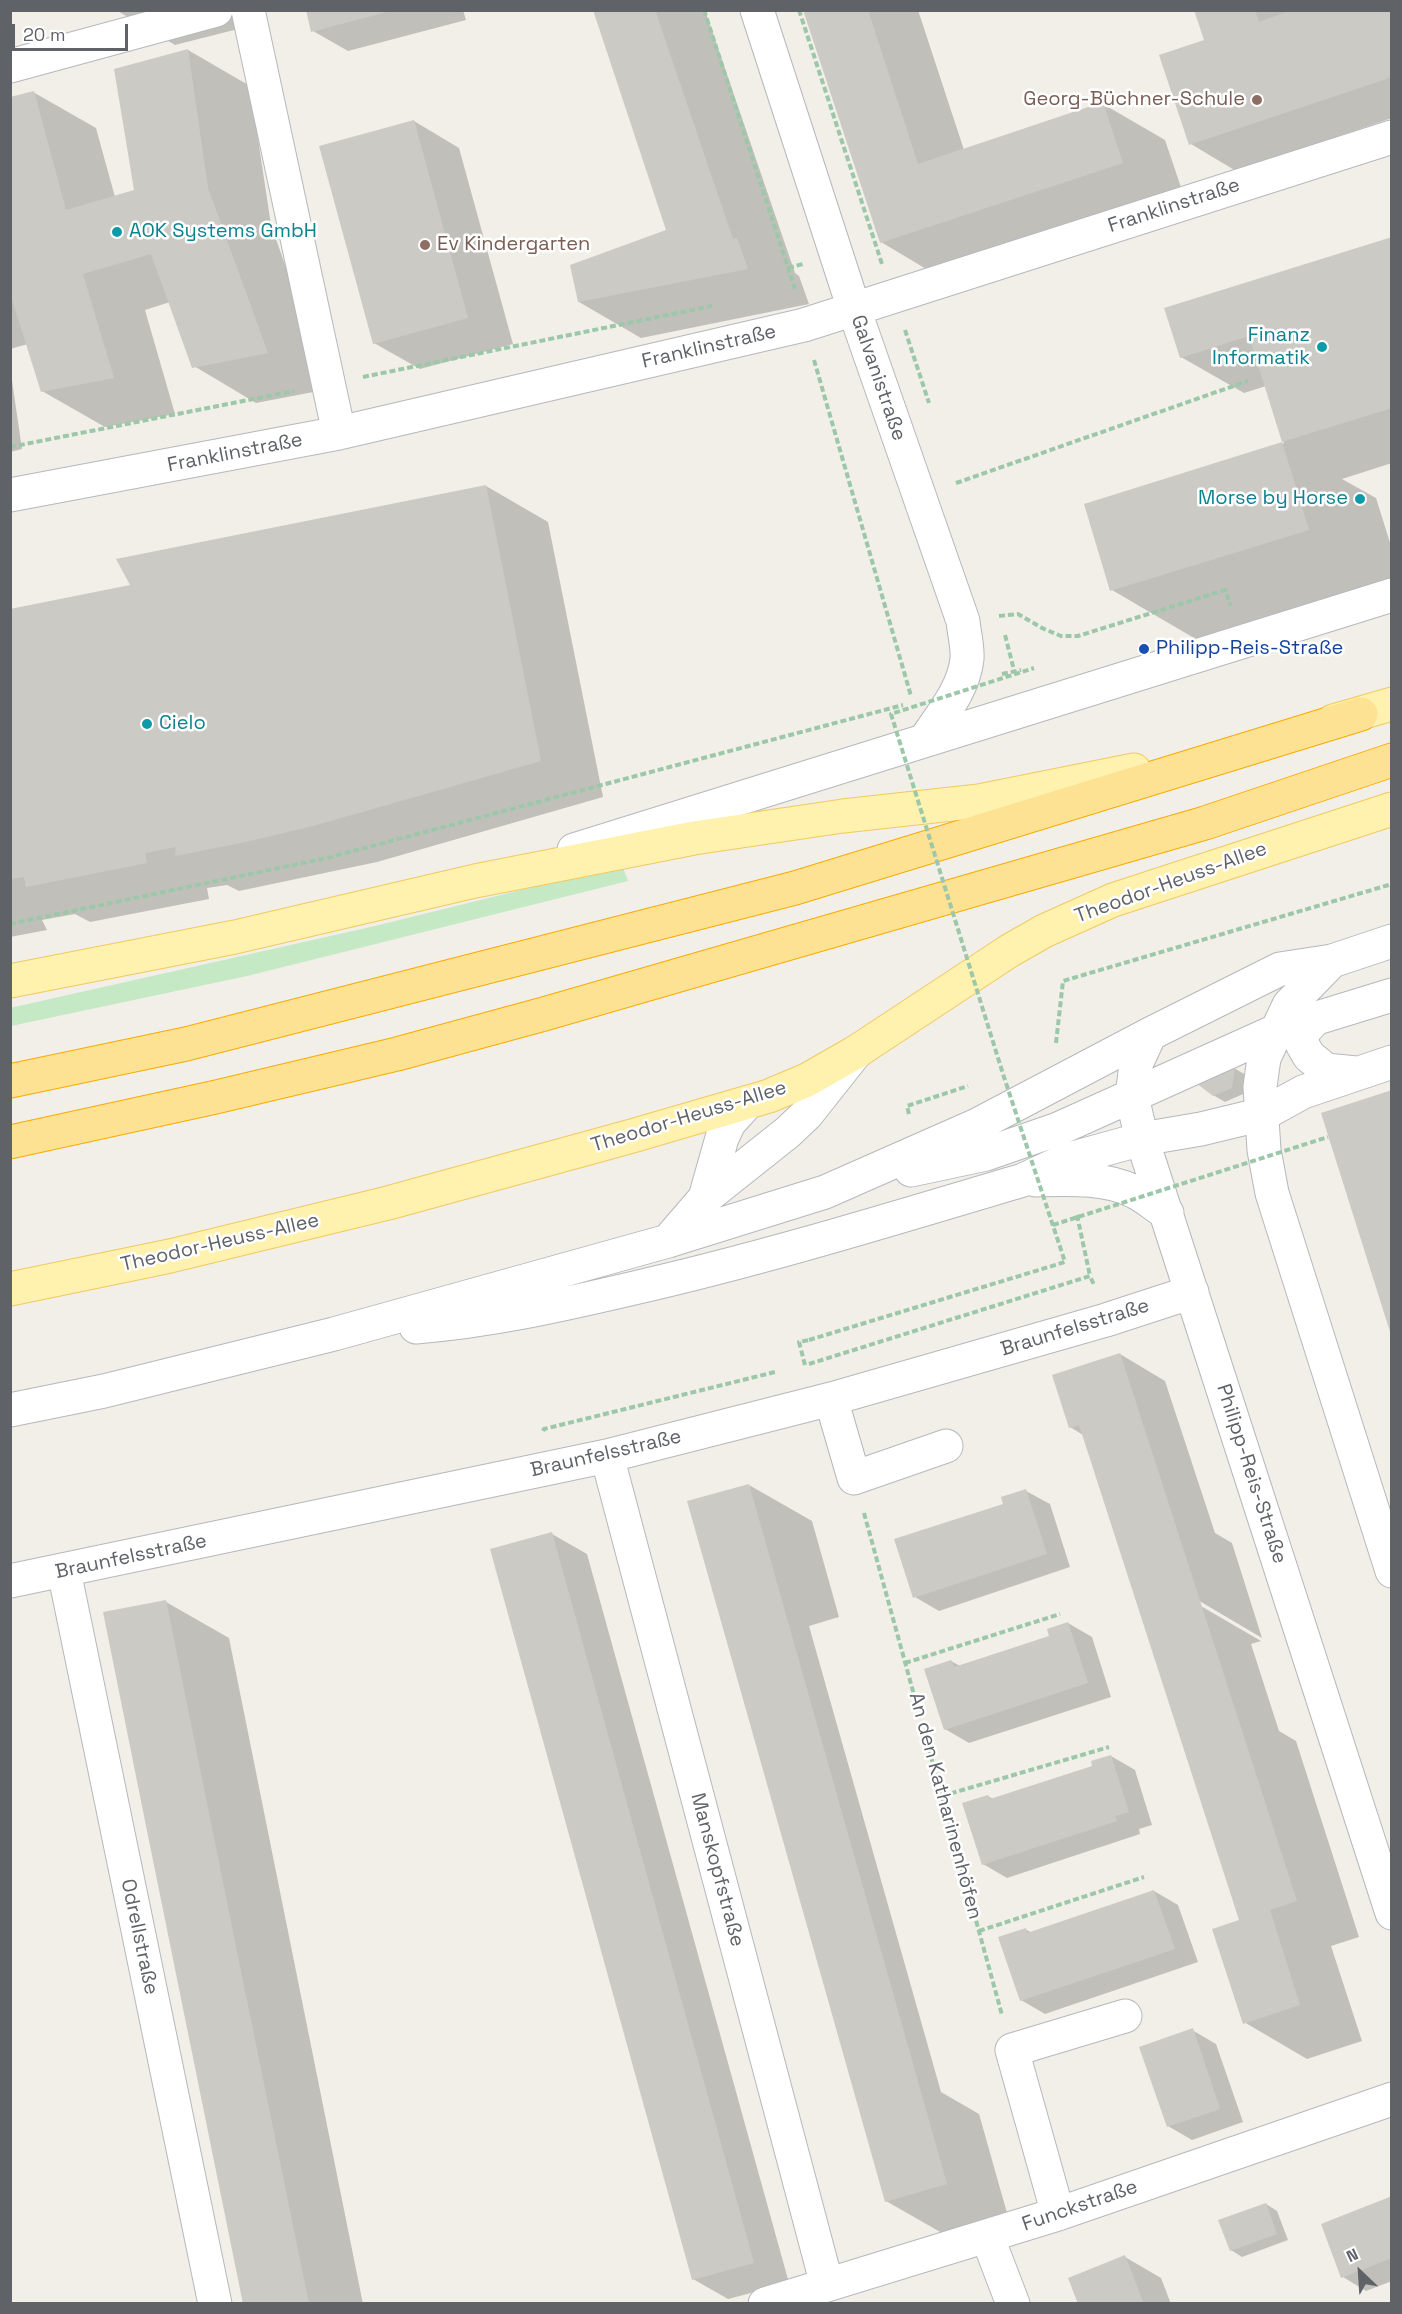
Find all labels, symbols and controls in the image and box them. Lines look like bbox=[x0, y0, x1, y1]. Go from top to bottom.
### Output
scale bar bbox=[15, 12, 130, 50]
text: 20 m bbox=[23, 23, 66, 46]
place label: Georg-Büchner-Schule bbox=[1023, 88, 1245, 112]
marker: Georg-Büchner-Schule bbox=[1250, 93, 1264, 107]
street label: Franklinstraße bbox=[1105, 173, 1243, 239]
place label: AOK Systems GmbH bbox=[129, 220, 317, 244]
marker: AOK Systems GmbH bbox=[110, 225, 124, 239]
place label: Ev Kindergarten bbox=[437, 233, 590, 257]
marker: Ev Kindergarten bbox=[418, 238, 432, 252]
street label: Galvanistraße bbox=[845, 312, 911, 444]
street label: Franklinstraße bbox=[639, 320, 779, 374]
place label: Finanz Informatik bbox=[1212, 324, 1310, 371]
marker: Finanz Informatik bbox=[1315, 340, 1329, 354]
street label: Franklinstraße bbox=[165, 428, 305, 478]
place label: Morse by Horse bbox=[1198, 487, 1348, 511]
marker: Morse by Horse bbox=[1353, 492, 1367, 506]
place label: Philipp-Reis-Straße bbox=[1156, 637, 1343, 661]
marker: Philipp-Reis-Straße bbox=[1137, 642, 1151, 656]
place label: Cielo bbox=[159, 712, 206, 736]
marker: Cielo bbox=[140, 717, 154, 731]
street label: Theodor-Heuss-Allee bbox=[1072, 837, 1270, 929]
street label: Theodor-Heuss-Allee bbox=[588, 1076, 790, 1158]
street label: Theodor-Heuss-Allee bbox=[118, 1208, 322, 1278]
street label: Braunfelsstraße bbox=[998, 1294, 1152, 1362]
street label: Philipp-Reis-Straße bbox=[1211, 1381, 1291, 1567]
street label: Braunfelsstraße bbox=[528, 1425, 684, 1483]
street label: Braunfelsstraße bbox=[53, 1529, 209, 1585]
street label: An den Katharinenhöfen bbox=[903, 1690, 987, 1922]
street label: Manskopfstraße bbox=[685, 1791, 749, 1949]
street label: Odrellstraße bbox=[115, 1877, 163, 1997]
street label: Funckstraße bbox=[1019, 2175, 1141, 2237]
north arrow bbox=[1330, 2242, 1390, 2302]
text: N bbox=[1343, 2243, 1361, 2267]

